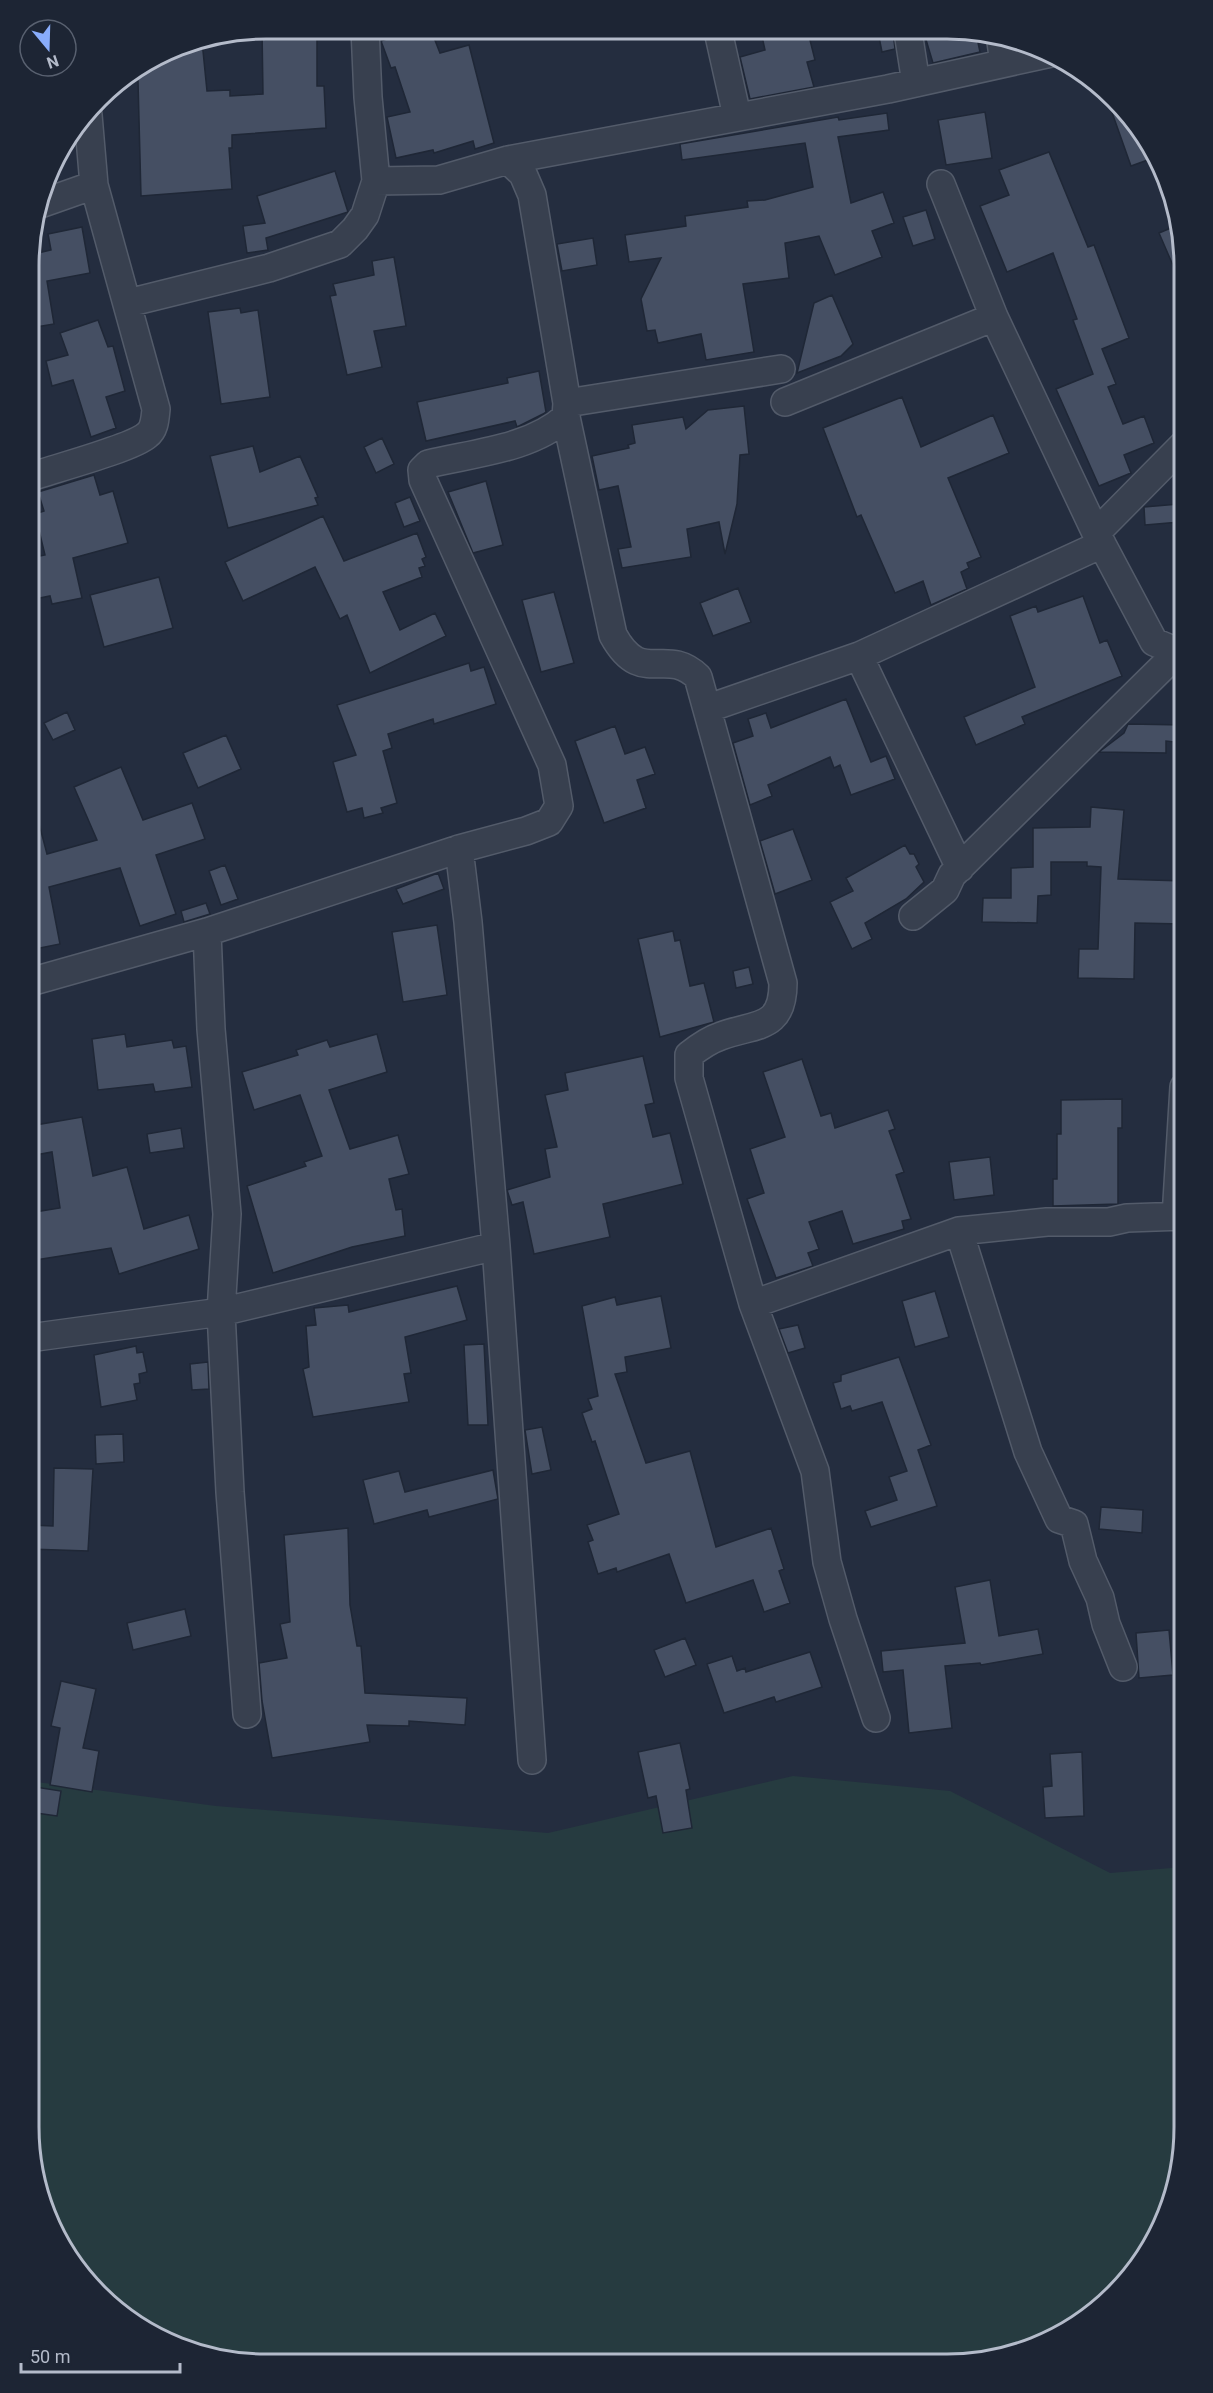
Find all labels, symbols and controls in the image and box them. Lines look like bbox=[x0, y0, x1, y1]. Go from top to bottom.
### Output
north arrow bbox=[18, 18, 78, 78]
text: N bbox=[44, 51, 61, 73]
scale bar bbox=[21, 2336, 180, 2374]
text: 50 m bbox=[30, 2346, 70, 2367]

